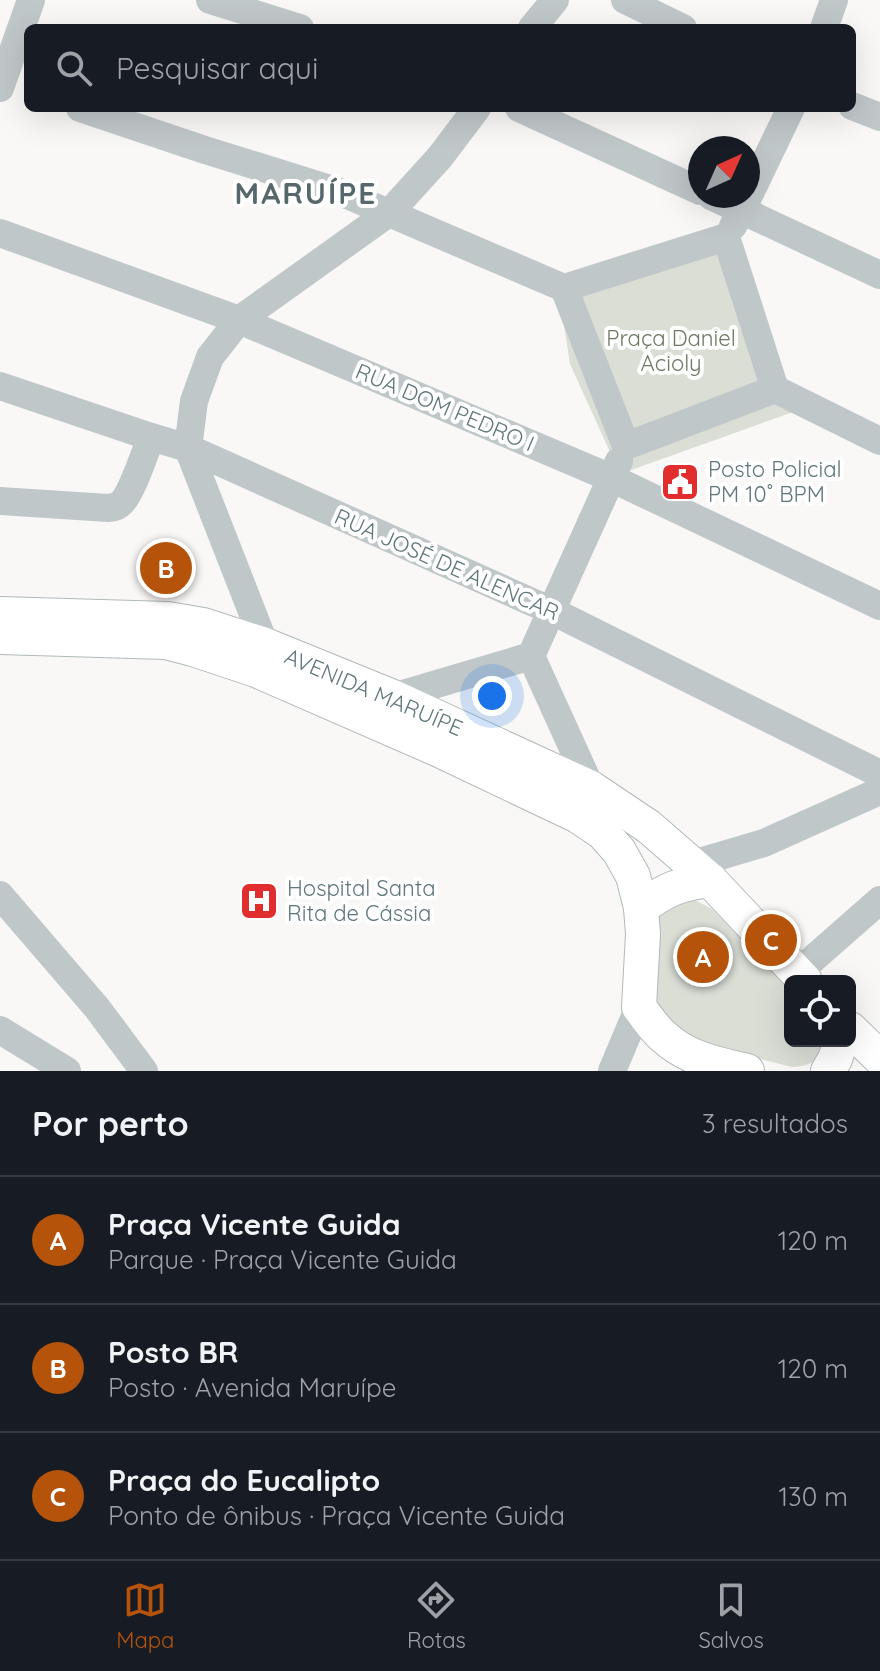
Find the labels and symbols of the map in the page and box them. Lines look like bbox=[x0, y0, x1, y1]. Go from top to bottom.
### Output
north arrow bbox=[688, 136, 760, 208]
district label: MARUÍPE bbox=[235, 174, 377, 212]
park label: Praça Daniel Acioly bbox=[606, 324, 736, 377]
street label: RUA DOM PEDRO I bbox=[351, 357, 539, 457]
place label: Posto Policial PM 10˚ BPM bbox=[708, 455, 842, 508]
public building icon: Posto Policial PM 10˚ BPM bbox=[659, 461, 701, 503]
street label: RUA JOSÉ DE ALENCAR bbox=[330, 502, 564, 626]
pin: B bbox=[140, 538, 192, 598]
street label: AVENIDA MARUÍPE bbox=[281, 642, 467, 742]
your location bbox=[472, 676, 512, 716]
place label: Hospital Santa Rita de Cássia bbox=[287, 874, 436, 927]
hospital icon: Hospital Santa Rita de Cássia bbox=[238, 880, 280, 922]
pin: C bbox=[745, 910, 797, 970]
pin: A bbox=[677, 927, 729, 987]

